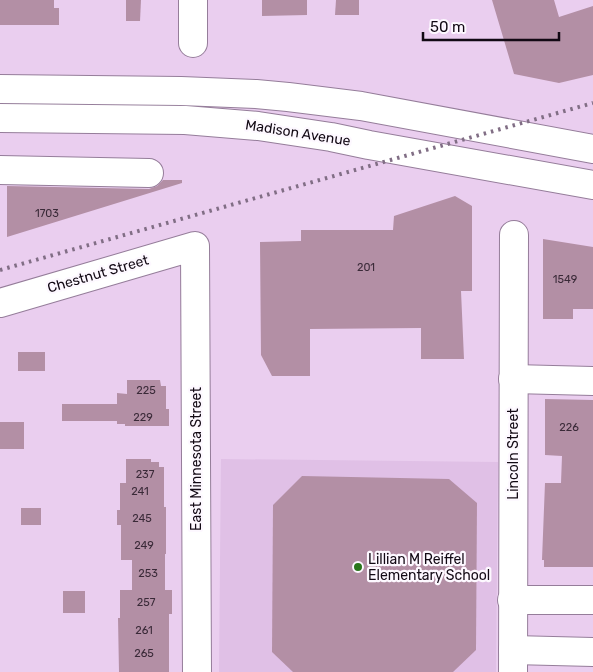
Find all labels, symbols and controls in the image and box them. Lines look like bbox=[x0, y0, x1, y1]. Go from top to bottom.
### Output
scale bar bbox=[423, 10, 559, 42]
text: 50 m bbox=[430, 18, 465, 36]
street label: Madison Avenue bbox=[244, 116, 352, 150]
house number: 1703 bbox=[35, 207, 59, 220]
street label: Chestnut Street bbox=[45, 251, 151, 297]
house number: 201 bbox=[357, 261, 375, 274]
house number: 1549 bbox=[553, 273, 577, 286]
house number: 225 bbox=[136, 384, 156, 397]
street label: East Minnesota Street bbox=[188, 387, 205, 531]
street label: Lincoln Street bbox=[505, 408, 522, 500]
house number: 229 bbox=[133, 411, 153, 424]
house number: 226 bbox=[559, 421, 579, 434]
house number: 237 bbox=[136, 468, 155, 481]
house number: 241 bbox=[131, 485, 149, 498]
house number: 245 bbox=[132, 512, 152, 525]
house number: 249 bbox=[134, 539, 154, 552]
place label: Lillian M Reiffel Elementary School bbox=[368, 551, 490, 584]
marker: Lillian M Reiffel Elementary School bbox=[352, 561, 364, 573]
house number: 253 bbox=[138, 567, 158, 580]
house number: 257 bbox=[137, 596, 156, 609]
house number: 261 bbox=[135, 624, 153, 637]
house number: 265 bbox=[134, 647, 154, 660]

